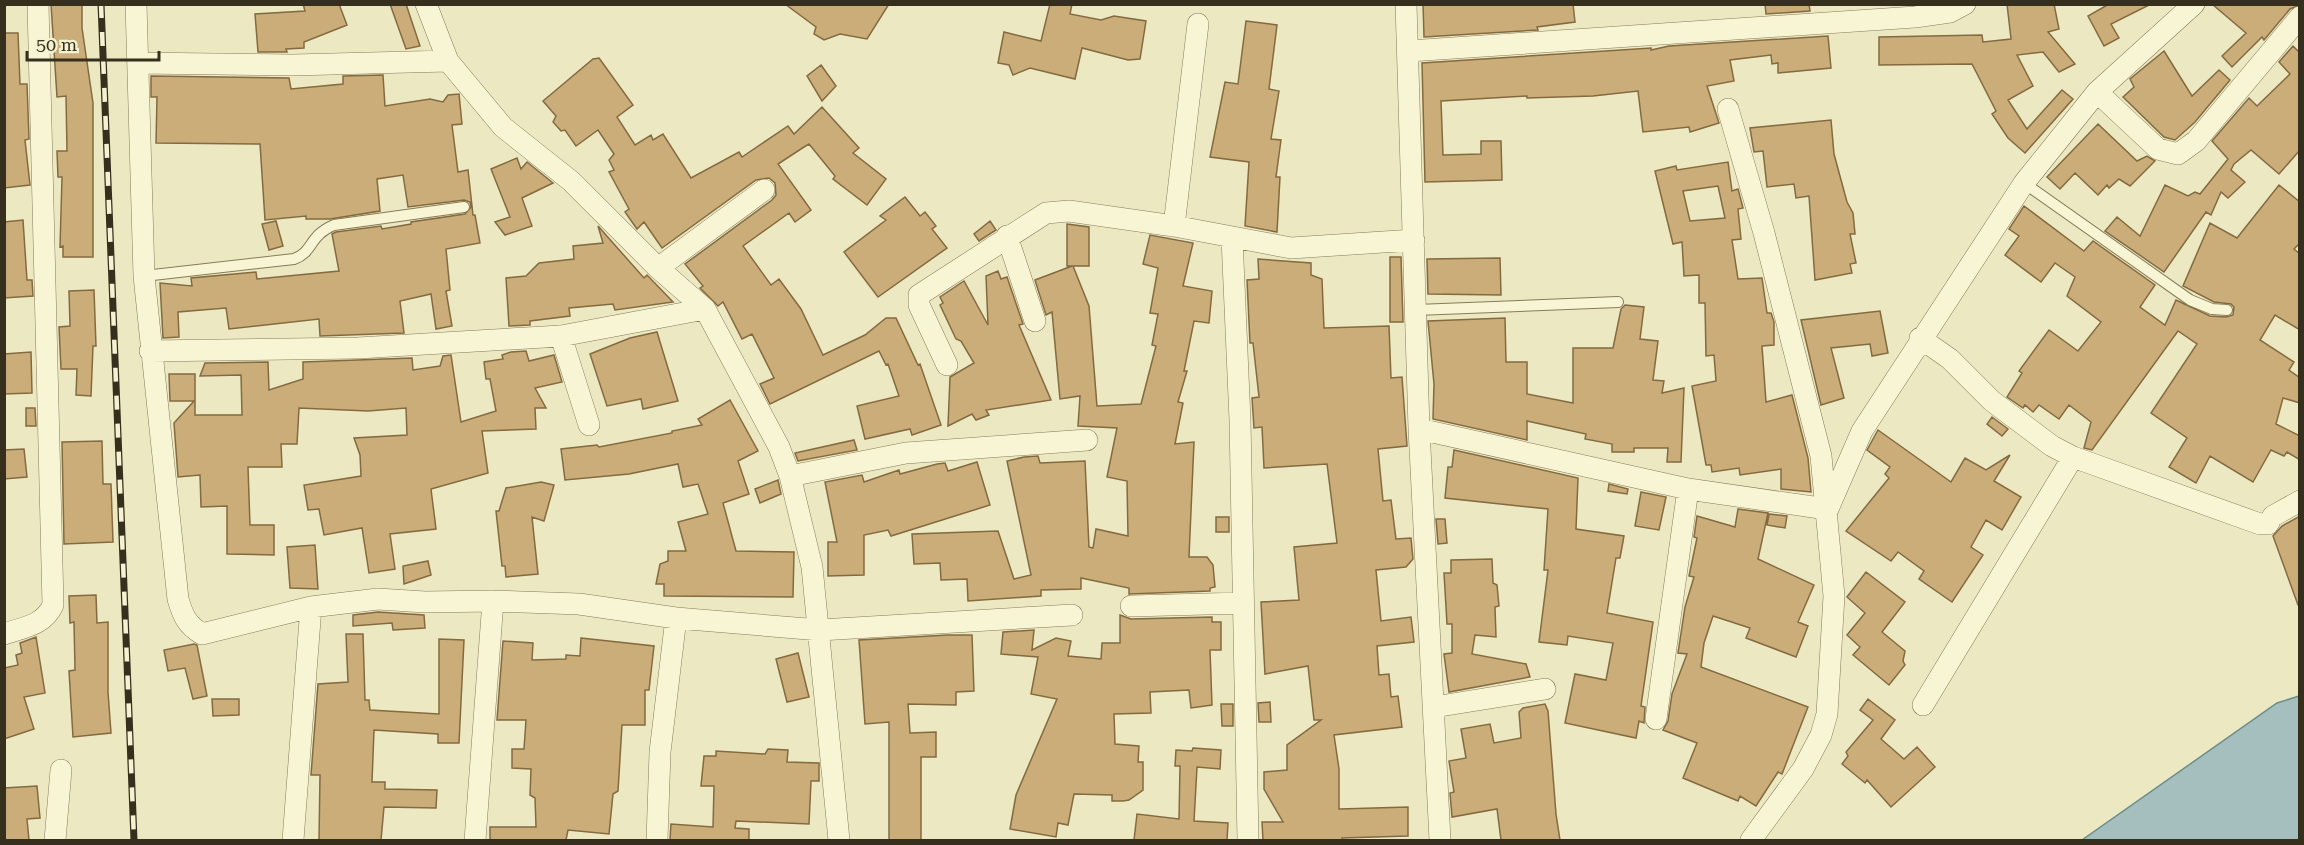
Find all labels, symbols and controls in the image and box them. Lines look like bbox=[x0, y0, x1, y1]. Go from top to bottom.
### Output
scale bar bbox=[27, 24, 159, 62]
text: 50 m bbox=[36, 34, 77, 55]

